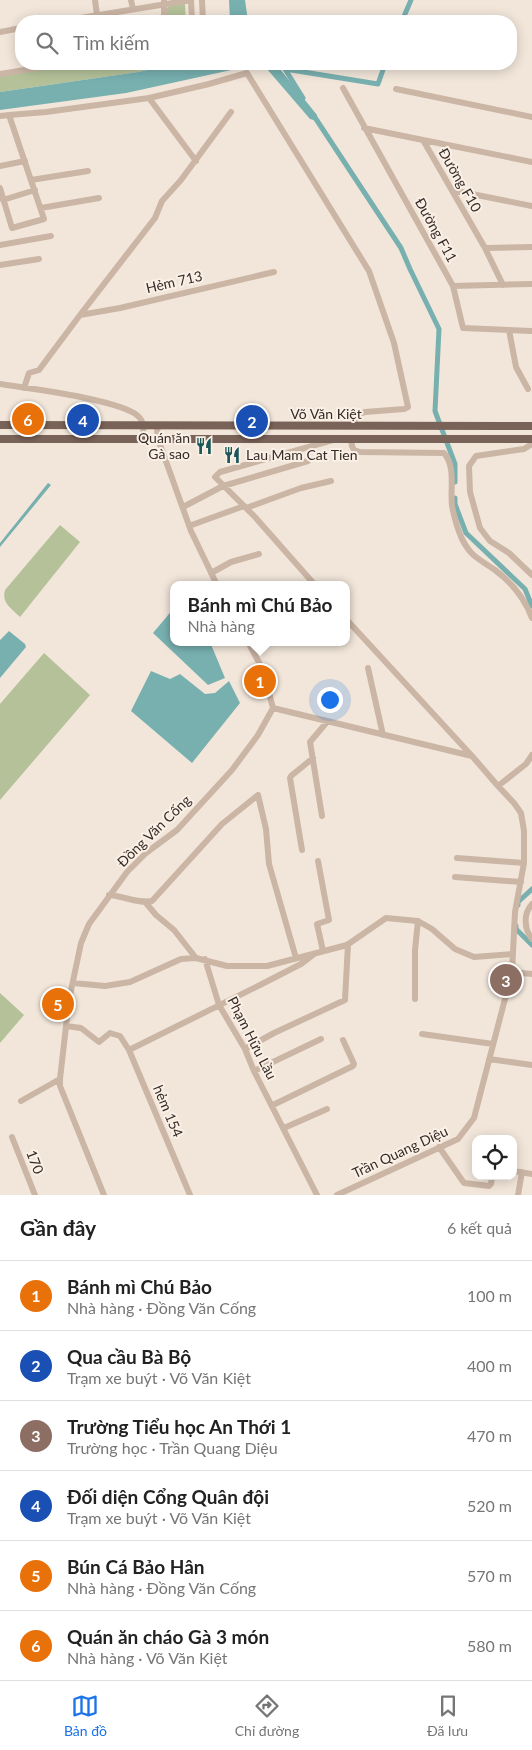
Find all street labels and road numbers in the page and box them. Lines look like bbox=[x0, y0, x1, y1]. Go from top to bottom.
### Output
street label: Đường F10 bbox=[435, 145, 486, 215]
street label: Đường F11 bbox=[412, 195, 461, 265]
street label: Hẻm 713 bbox=[144, 267, 204, 296]
street label: Võ Văn Kiệt bbox=[290, 405, 362, 422]
street label: Đồng Văn Cống bbox=[113, 791, 194, 870]
street label: Phạm Hữu Lầu bbox=[224, 993, 281, 1082]
street label: hẻm 154 bbox=[150, 1082, 187, 1139]
street label: Trần Quang Diệu bbox=[349, 1122, 450, 1181]
street label: 170 bbox=[23, 1147, 48, 1176]

